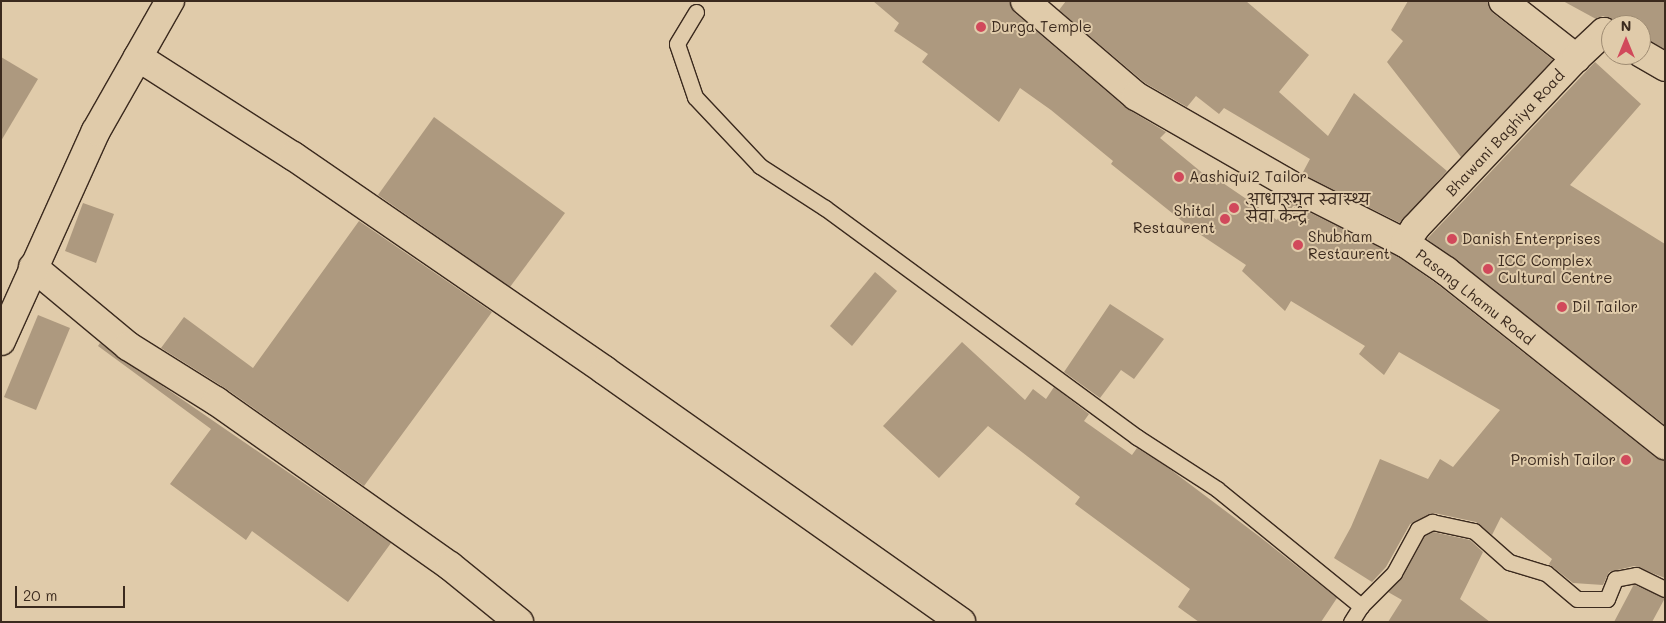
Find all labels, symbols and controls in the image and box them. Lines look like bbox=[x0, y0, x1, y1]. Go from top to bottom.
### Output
north arrow bbox=[1601, 15, 1651, 65]
text: N bbox=[1621, 16, 1631, 35]
place label: Durga Temple bbox=[991, 18, 1092, 36]
marker: Durga Temple bbox=[975, 21, 987, 33]
street label: Bhawani Baghiya Road bbox=[1442, 66, 1568, 200]
place label: Aashiqui2 Tailor bbox=[1189, 168, 1307, 186]
marker: Aashiqui2 Tailor bbox=[1173, 171, 1185, 183]
place label: आधारभुत स्वास्थ्य सेवा केन्द्र bbox=[1245, 190, 1370, 225]
place label: Shital Restaurent bbox=[1133, 201, 1215, 236]
marker: आधारभुत स्वास्थ्य सेवा केन्द्र bbox=[1227, 201, 1241, 215]
marker: Shital Restaurent bbox=[1219, 213, 1231, 225]
place label: Shubham Restaurent bbox=[1308, 227, 1390, 262]
place label: Danish Enterprises bbox=[1462, 230, 1601, 248]
marker: Danish Enterprises bbox=[1446, 233, 1458, 245]
marker: Shubham Restaurent bbox=[1292, 239, 1304, 251]
street label: Pasang Lhamu Road bbox=[1412, 245, 1538, 349]
place label: ICC Complex Cultural Centre bbox=[1498, 251, 1613, 286]
marker: ICC Complex Cultural Centre bbox=[1482, 263, 1494, 275]
place label: Dil Tailor bbox=[1572, 298, 1638, 316]
marker: Dil Tailor bbox=[1556, 301, 1568, 313]
place label: Promish Tailor bbox=[1511, 451, 1616, 469]
marker: Promish Tailor bbox=[1620, 454, 1632, 466]
scale bar bbox=[18, 576, 128, 608]
text: 20 m bbox=[23, 585, 57, 605]

